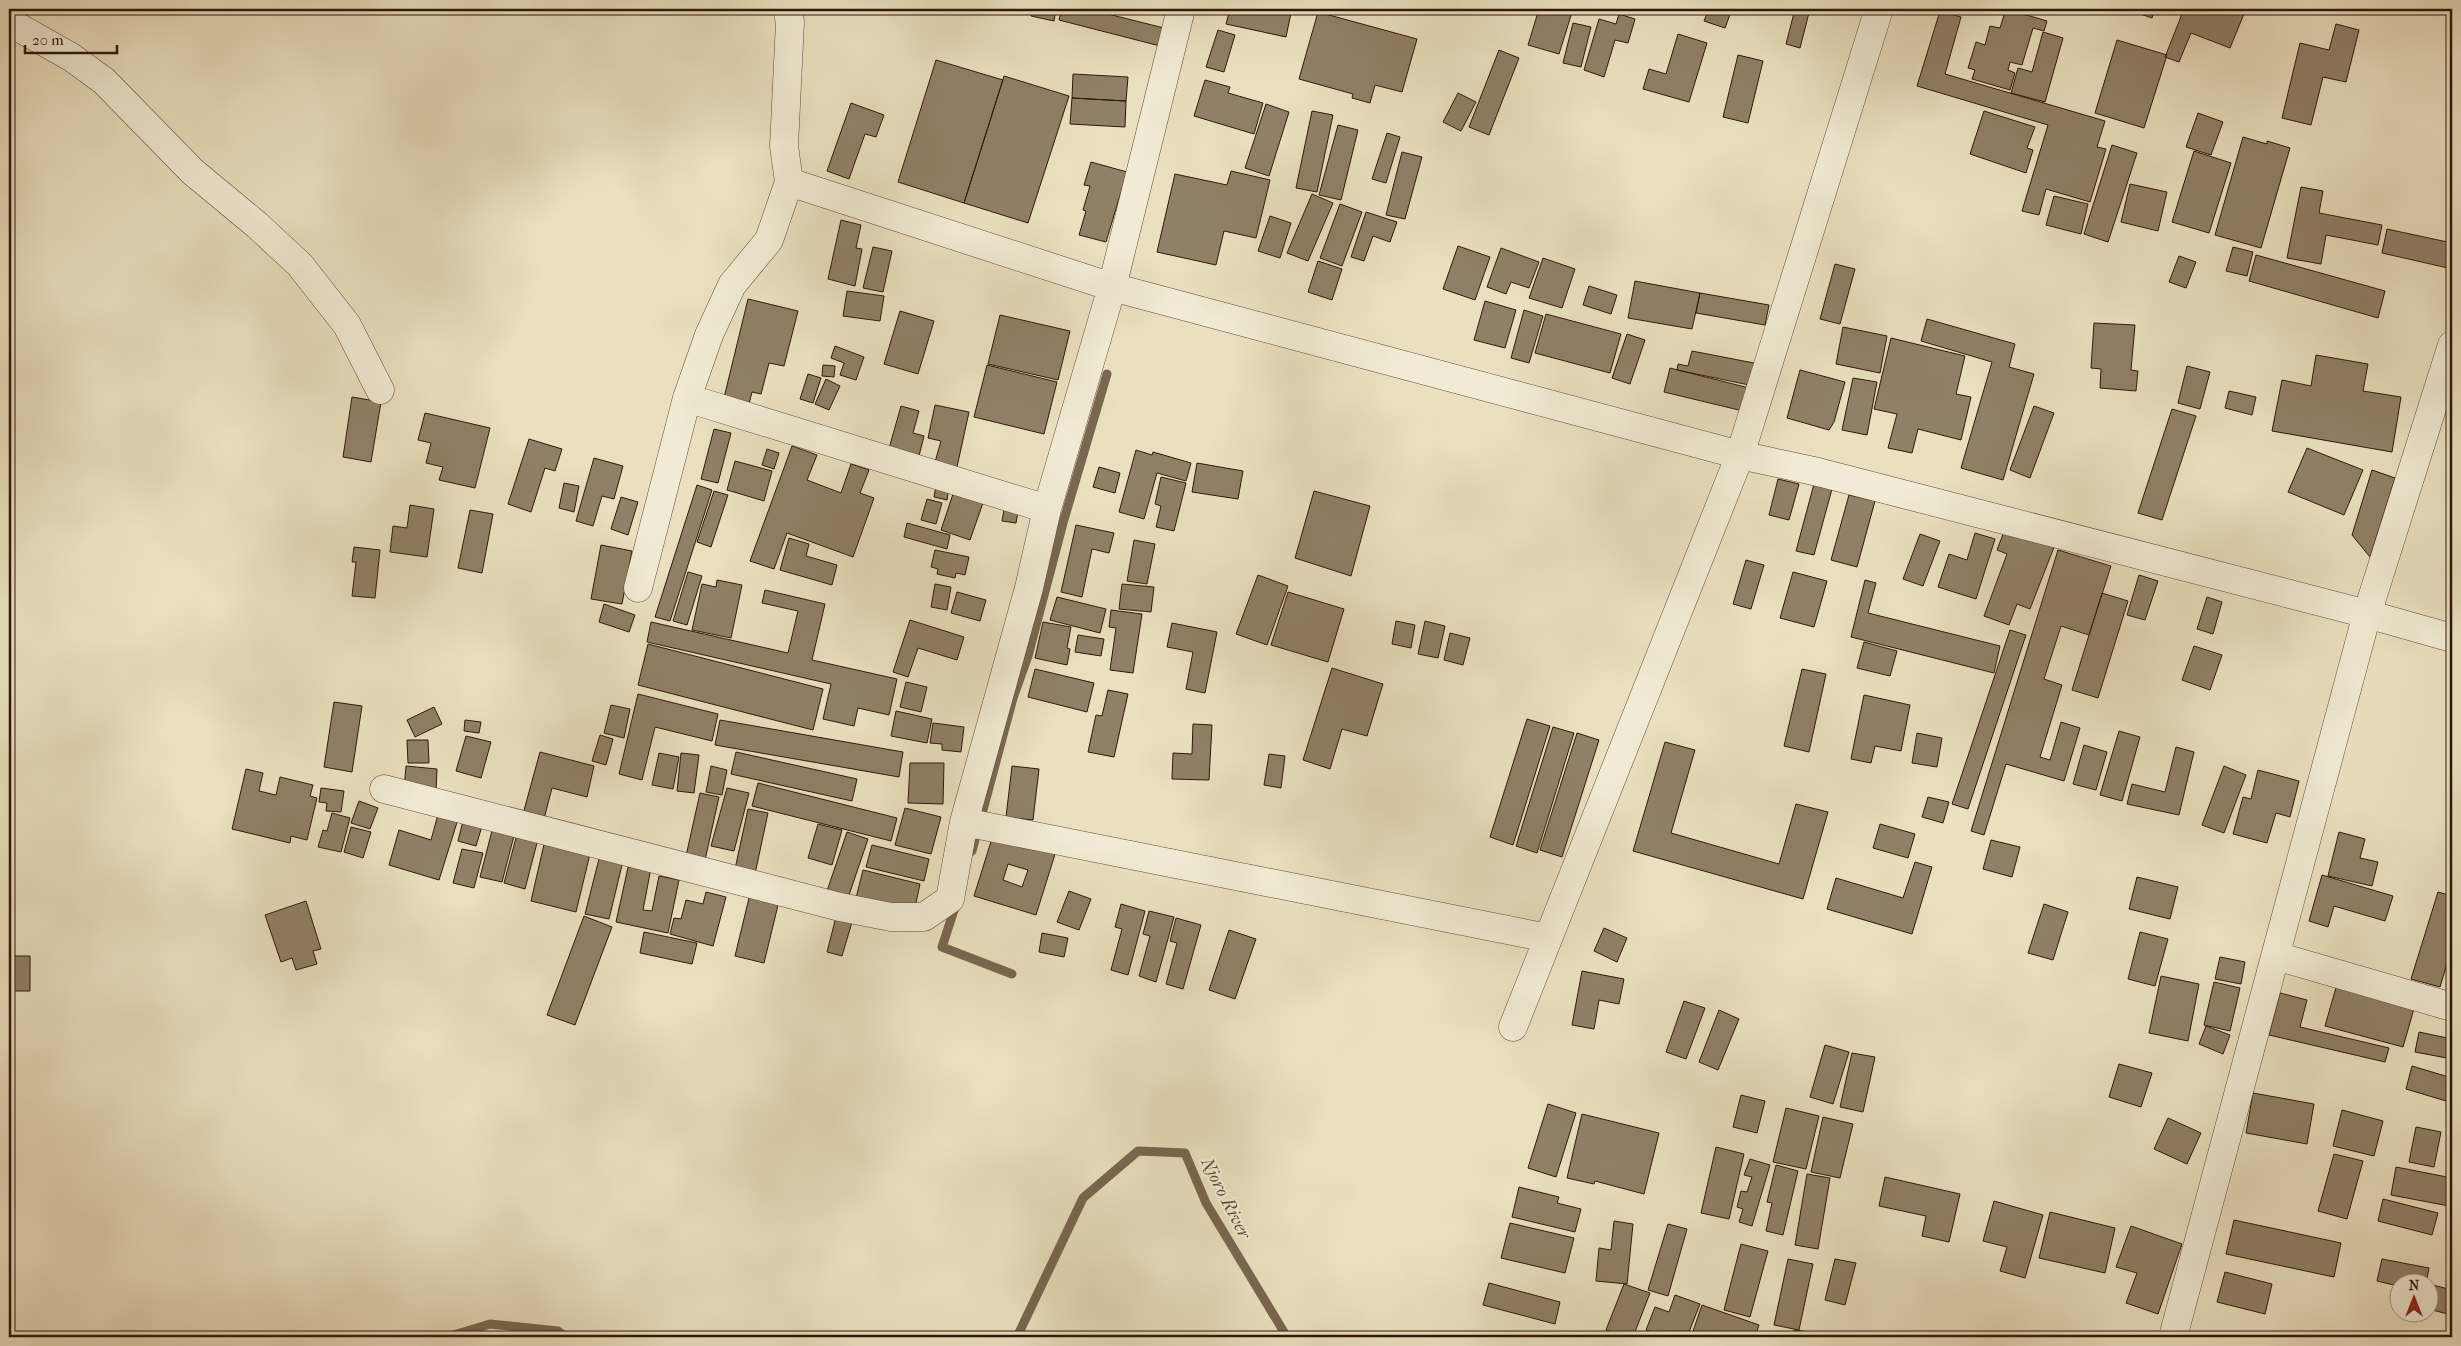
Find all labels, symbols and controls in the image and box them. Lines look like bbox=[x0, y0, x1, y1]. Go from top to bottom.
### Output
scale bar bbox=[25, 22, 118, 54]
text: 20 m bbox=[32, 31, 64, 49]
water label: Njoro River bbox=[1196, 1153, 1256, 1244]
north arrow bbox=[2388, 1274, 2438, 1324]
text: N bbox=[2409, 1277, 2420, 1294]

